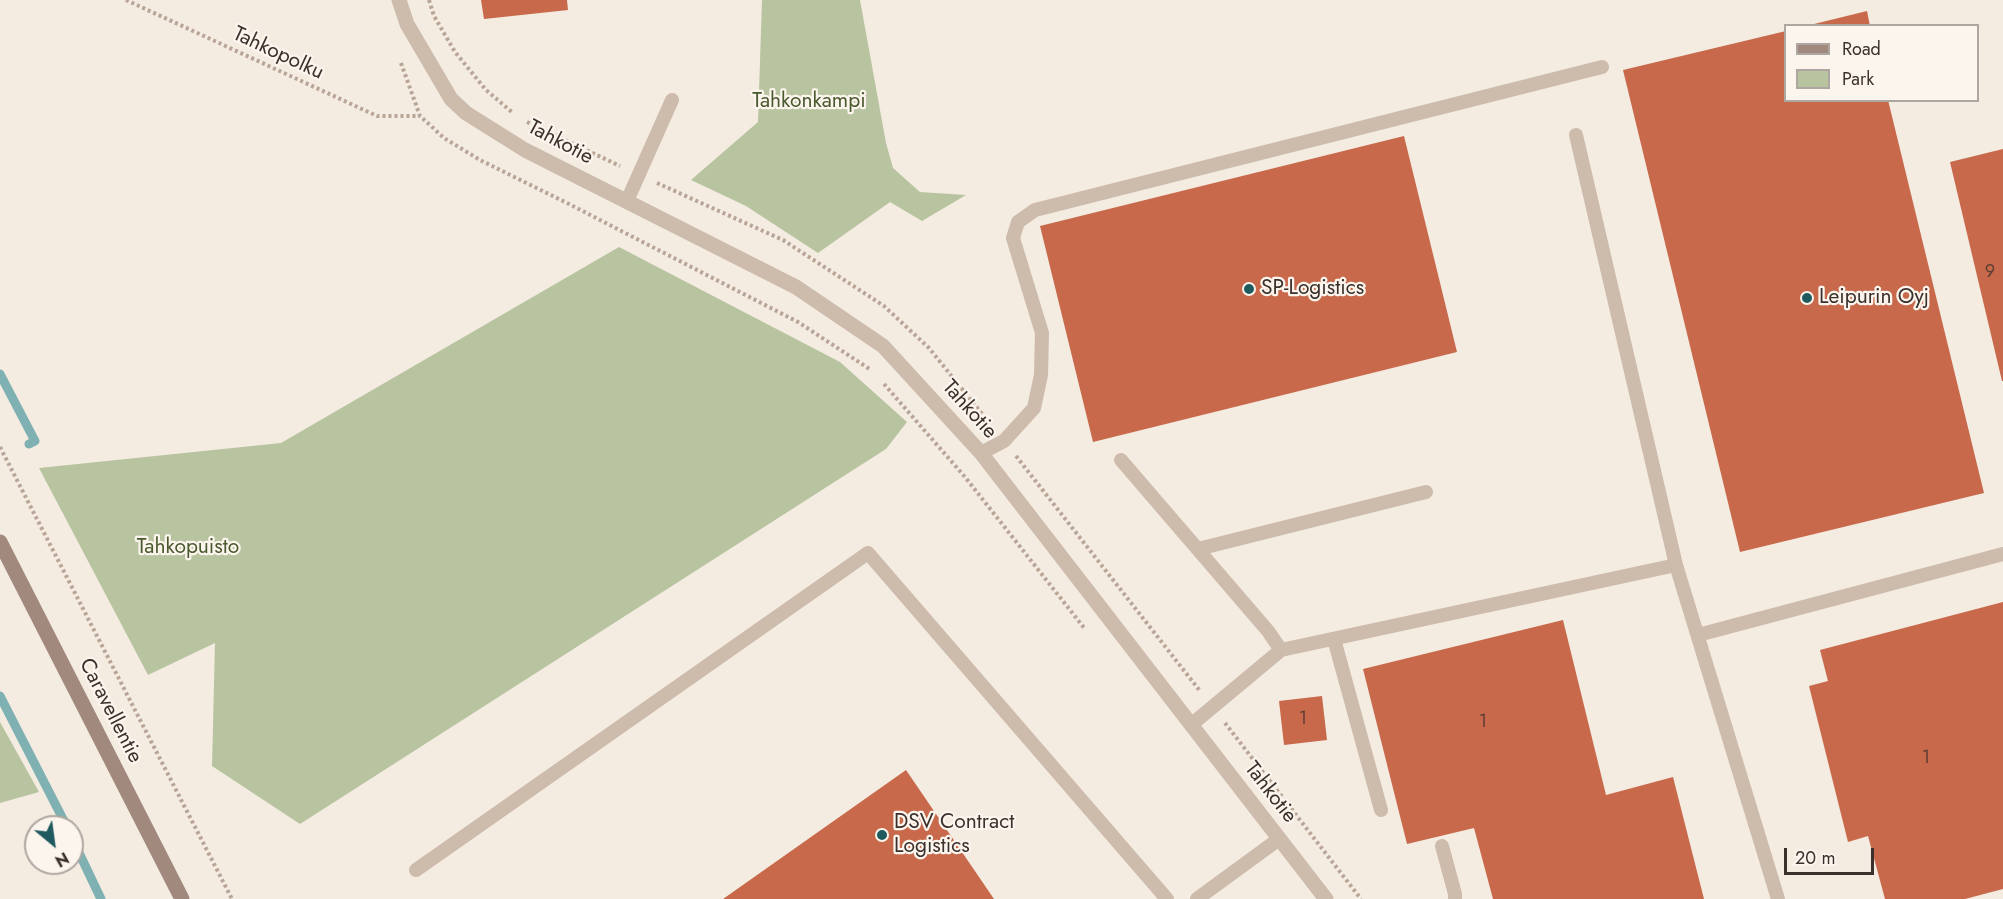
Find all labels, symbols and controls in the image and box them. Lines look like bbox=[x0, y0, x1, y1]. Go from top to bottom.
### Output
street label: Tahkopolku bbox=[228, 22, 328, 86]
legend bbox=[1784, 24, 1979, 102]
text: Road bbox=[1842, 36, 1881, 62]
text: Park bbox=[1842, 66, 1874, 92]
park label: Tahkonkampi bbox=[752, 89, 866, 115]
street label: Tahkotie bbox=[523, 115, 597, 171]
house number: 9 bbox=[1985, 262, 1995, 284]
place label: SP-Logistics bbox=[1261, 276, 1364, 302]
marker: SP-Logistics bbox=[1242, 282, 1256, 296]
place label: Leipurin Oyj bbox=[1819, 285, 1929, 311]
marker: Leipurin Oyj bbox=[1800, 291, 1814, 305]
street label: Tahkotie bbox=[936, 375, 1002, 445]
park label: Tahkopuisto bbox=[137, 535, 239, 561]
street label: Caravellentie bbox=[73, 654, 147, 768]
house number: 1 bbox=[1299, 709, 1307, 731]
house number: 1 bbox=[1479, 712, 1487, 734]
house number: 1 bbox=[1922, 748, 1930, 770]
street label: Tahkotie bbox=[1238, 757, 1302, 829]
place label: DSV Contract Logistics bbox=[894, 810, 1014, 860]
north arrow bbox=[24, 815, 84, 875]
marker: DSV Contract Logistics bbox=[875, 828, 889, 842]
scale bar bbox=[1787, 836, 1877, 874]
text: 20 m bbox=[1795, 845, 1835, 871]
text: N bbox=[51, 846, 73, 873]

